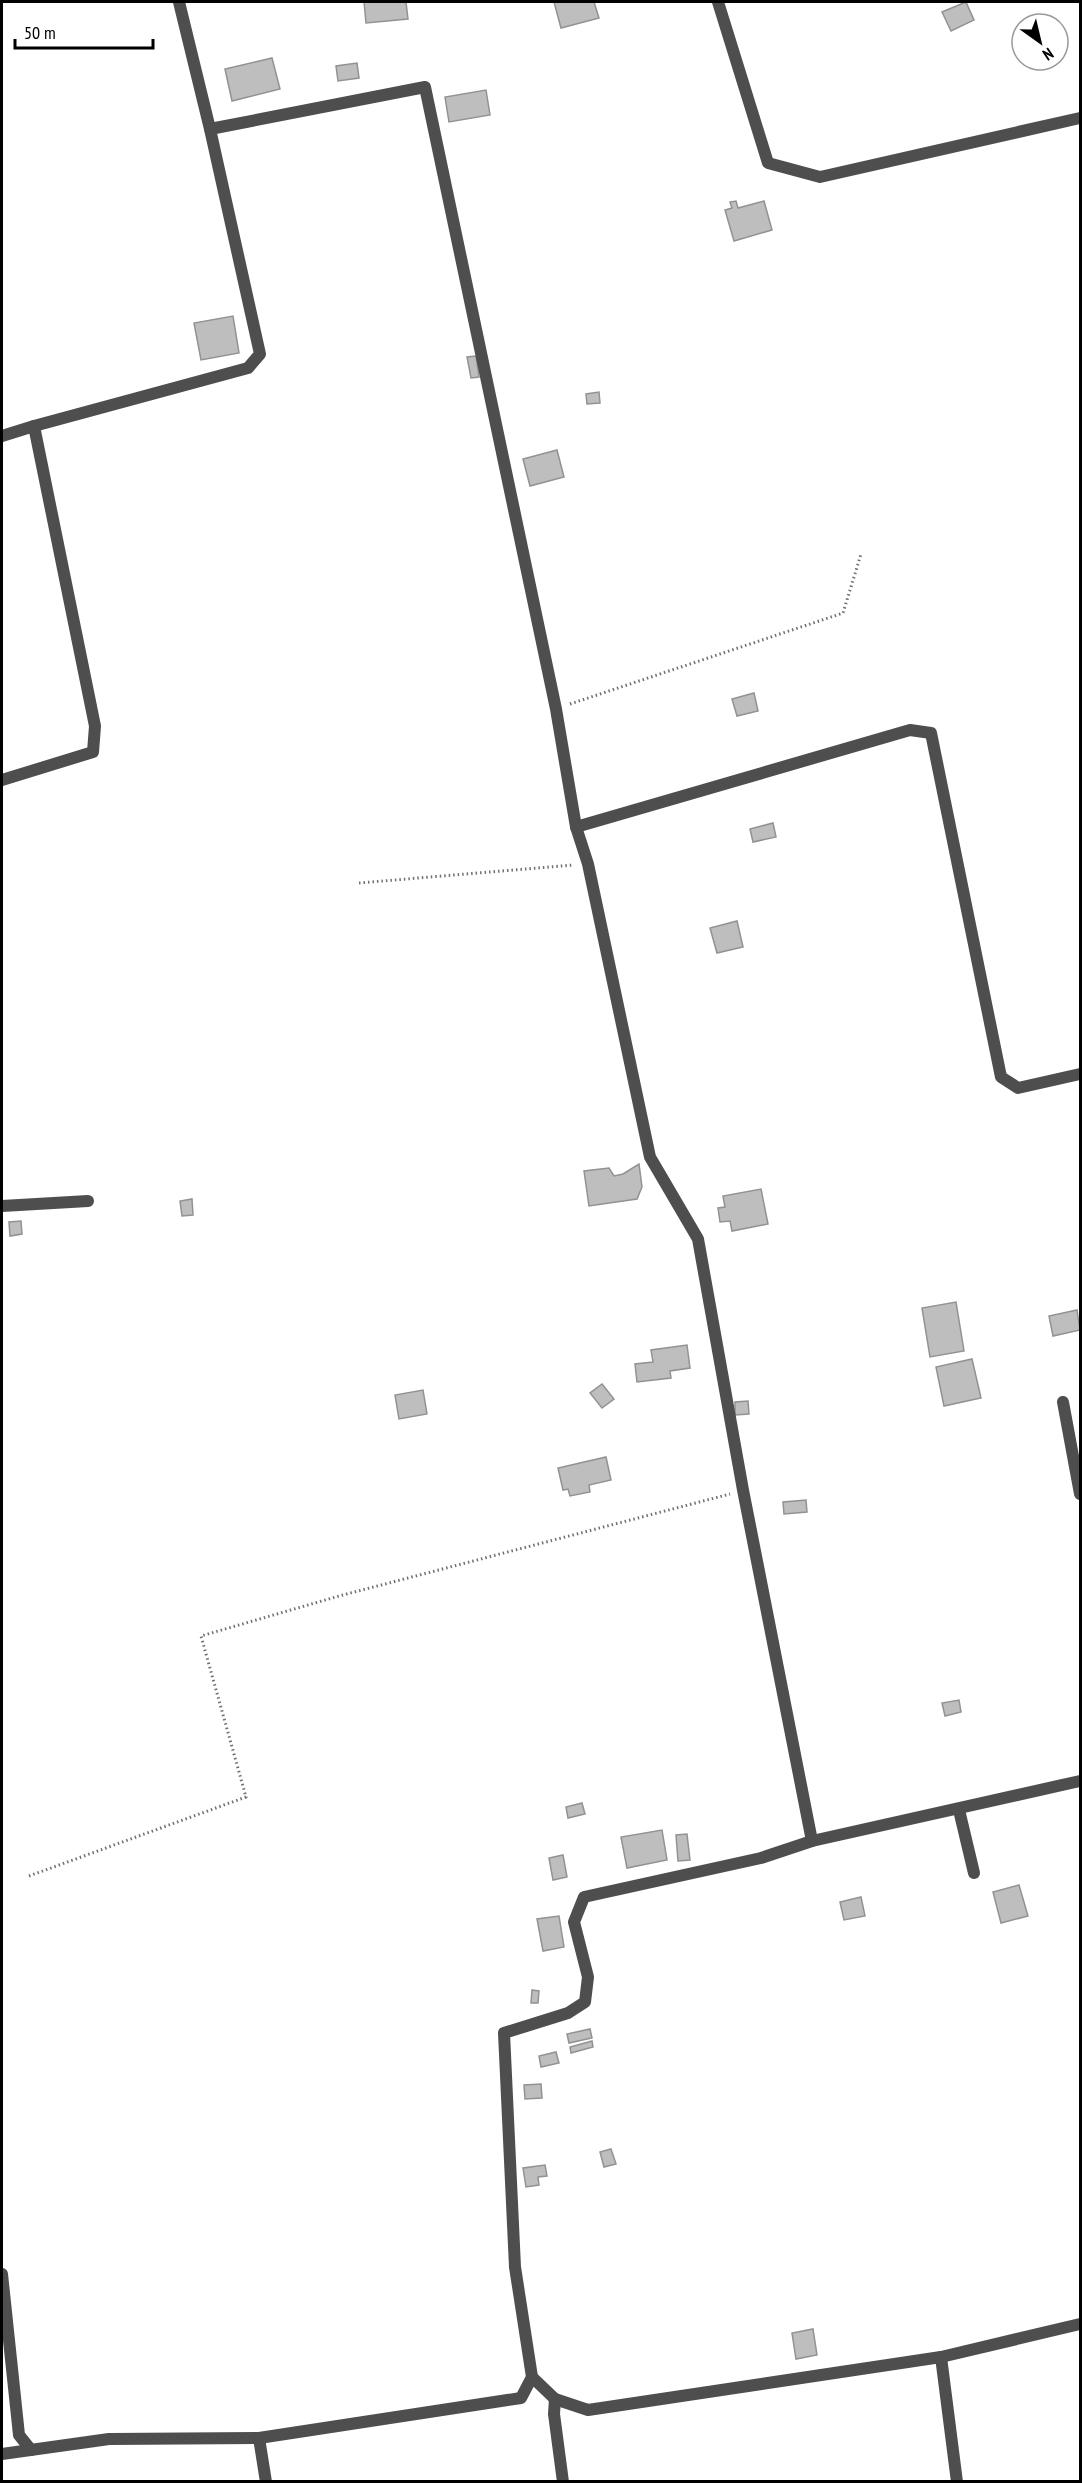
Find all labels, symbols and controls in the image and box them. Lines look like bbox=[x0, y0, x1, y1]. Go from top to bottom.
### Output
scale bar bbox=[15, 12, 153, 50]
north arrow bbox=[1010, 12, 1070, 72]
text: 50 m bbox=[24, 21, 56, 44]
text: N bbox=[1039, 44, 1058, 65]

